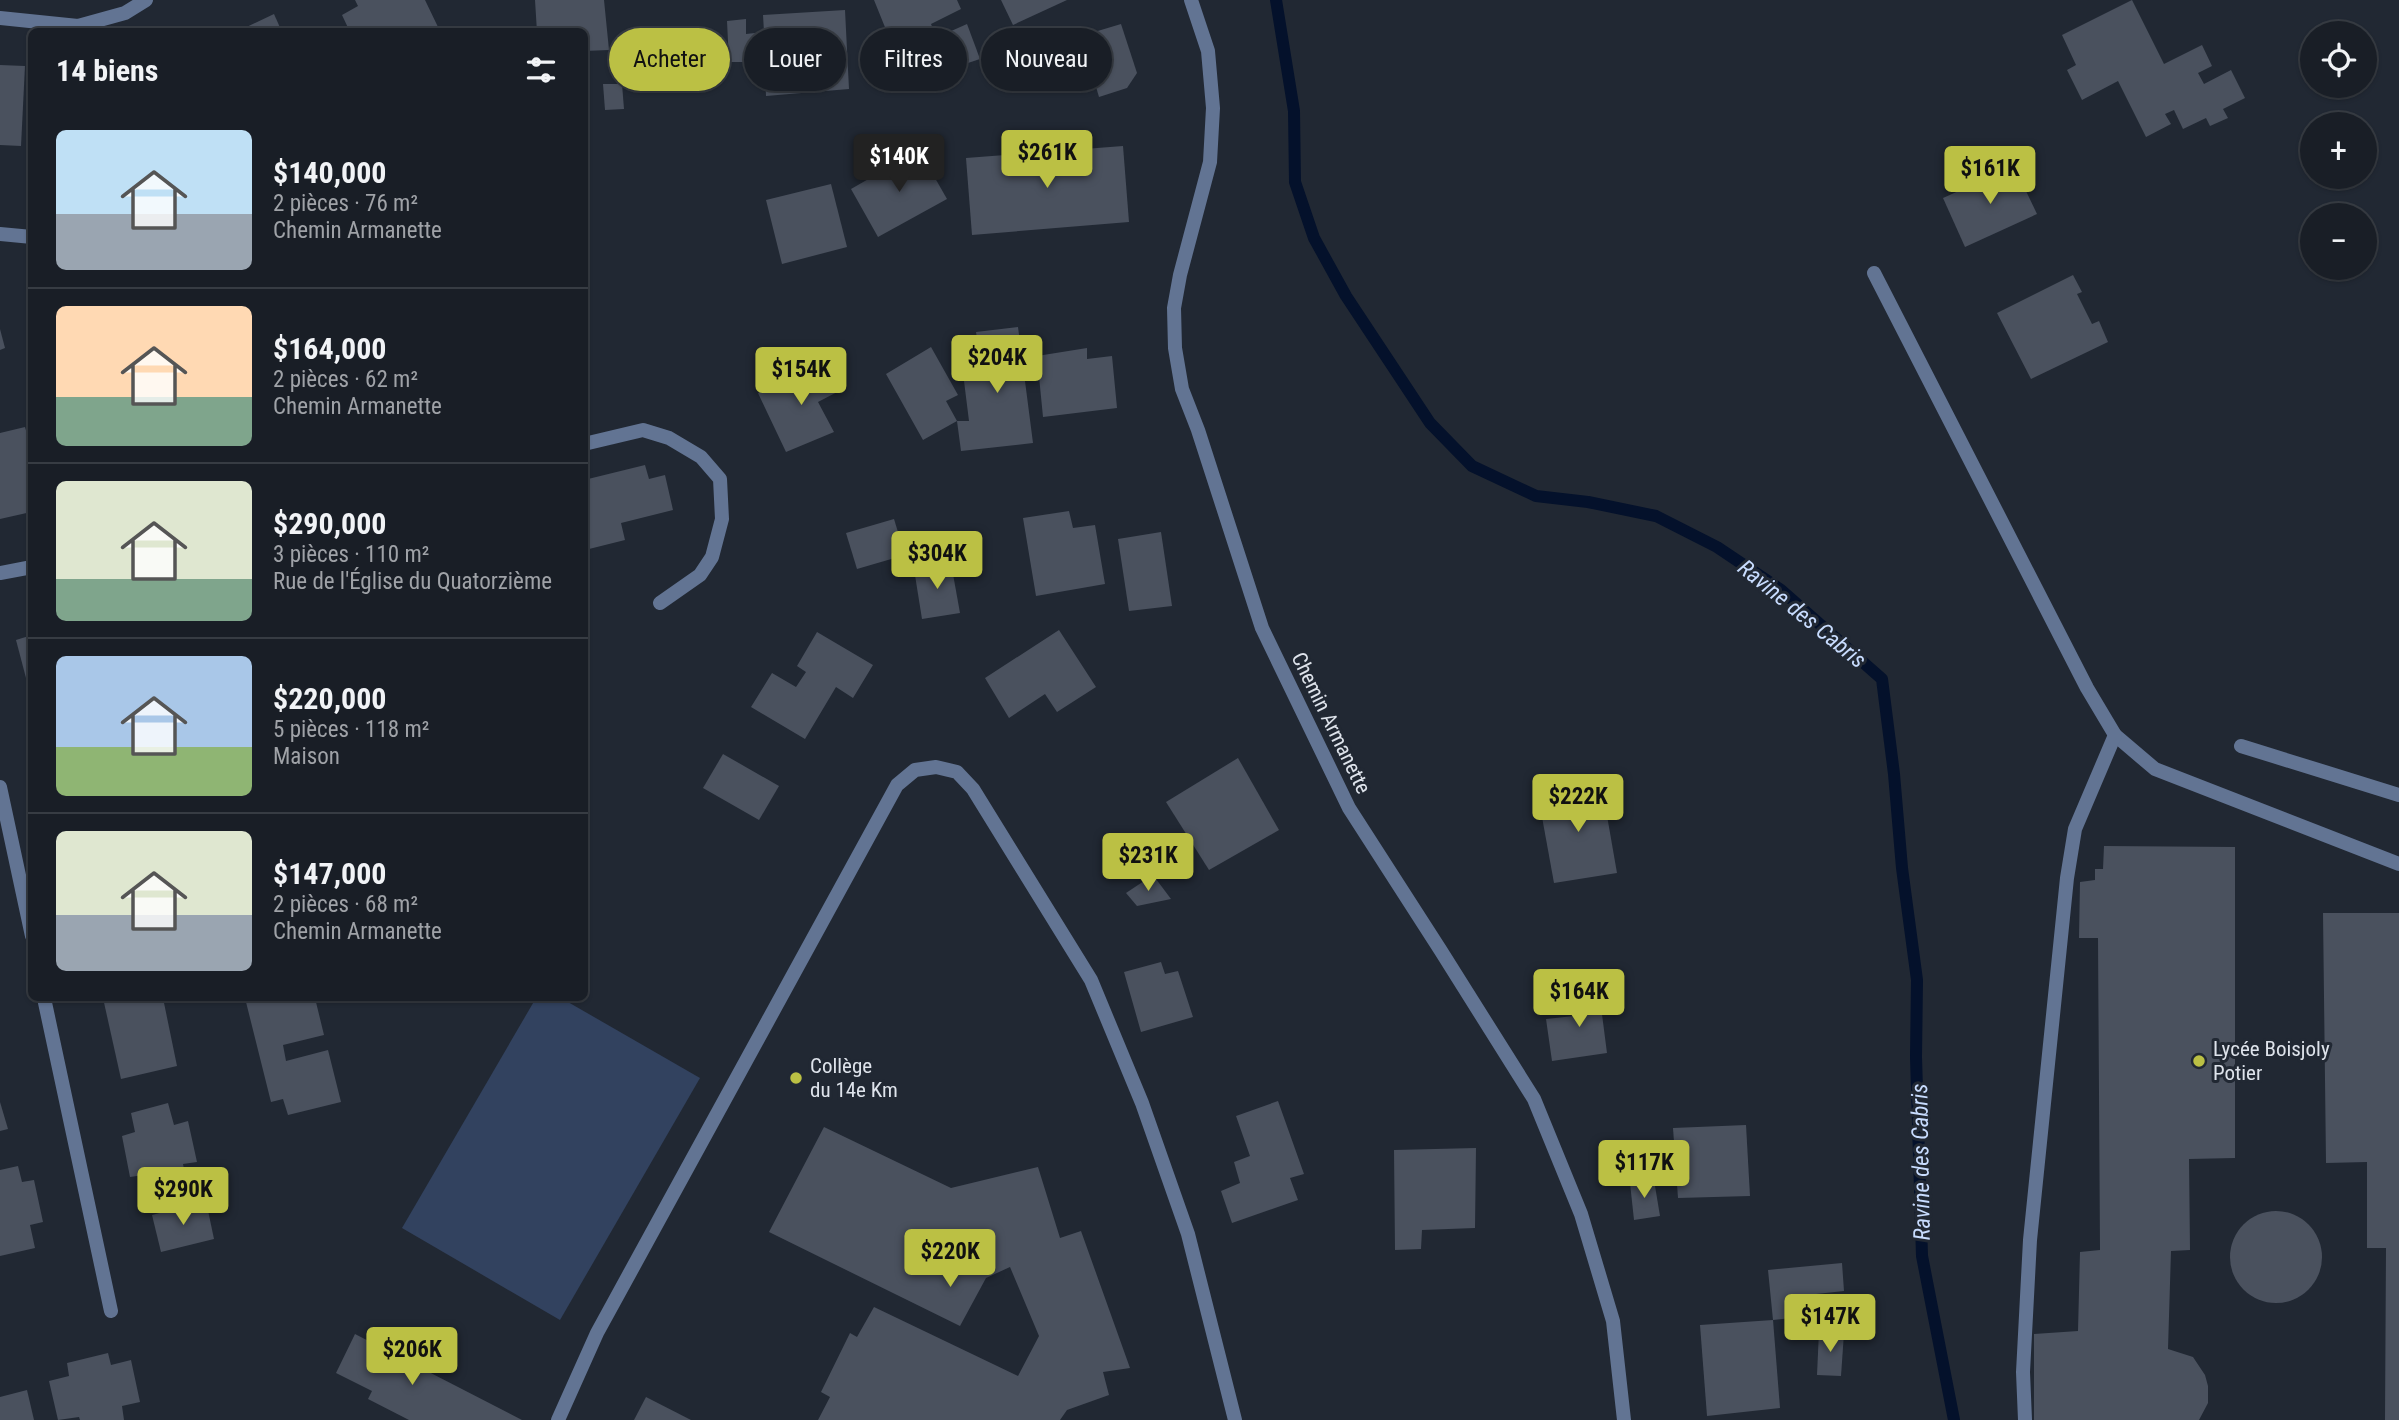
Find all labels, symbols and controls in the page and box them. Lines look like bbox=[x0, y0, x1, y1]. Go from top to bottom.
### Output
map controls bbox=[2300, 21, 2377, 280]
button: locate bbox=[2300, 21, 2377, 98]
chip: Acheter bbox=[609, 28, 730, 91]
chip: Louer bbox=[744, 28, 846, 91]
chip: Filtres bbox=[860, 28, 967, 91]
chip: Nouveau bbox=[981, 28, 1112, 91]
icon: filters bbox=[522, 51, 560, 89]
text: 14 biens bbox=[56, 53, 158, 88]
button: + bbox=[2300, 112, 2377, 189]
pin: $261K bbox=[998, 130, 1096, 190]
pin: $140K bbox=[850, 134, 948, 194]
text: $261K bbox=[1017, 139, 1077, 166]
text: $140K bbox=[869, 143, 929, 170]
pin: $161K bbox=[1941, 146, 2039, 206]
text: $140,000 bbox=[273, 155, 386, 190]
text: $161K bbox=[1960, 155, 2020, 182]
icon: home bbox=[112, 158, 196, 242]
text: 2 pièces · 76 m² bbox=[273, 190, 418, 217]
button: − bbox=[2300, 203, 2377, 280]
text: Chemin Armanette bbox=[273, 217, 442, 244]
text: $164,000 bbox=[273, 331, 386, 366]
icon: home bbox=[112, 334, 196, 418]
pin: $204K bbox=[948, 336, 1046, 395]
text: $204K bbox=[967, 344, 1027, 371]
pin: $154K bbox=[752, 348, 850, 407]
text: $154K bbox=[771, 356, 831, 383]
text: 2 pièces · 62 m² bbox=[273, 366, 418, 393]
text: Chemin Armanette bbox=[273, 393, 442, 420]
text: $290,000 bbox=[273, 506, 386, 541]
icon: home bbox=[112, 509, 196, 593]
pin: $304K bbox=[888, 532, 986, 591]
text: $304K bbox=[907, 540, 967, 567]
text: 3 pièces · 110 m² bbox=[273, 541, 429, 568]
water label: Ravine des Cabris bbox=[1733, 554, 1871, 674]
text: Rue de l'Église du Quatorzième bbox=[273, 568, 552, 595]
street label: Chemin Armanette bbox=[1286, 648, 1376, 798]
text: $220,000 bbox=[273, 681, 386, 716]
icon: home bbox=[112, 684, 196, 768]
text: 5 pièces · 118 m² bbox=[273, 716, 429, 743]
text: Maison bbox=[273, 743, 340, 770]
pin: $222K bbox=[1529, 774, 1627, 834]
text: $222K bbox=[1548, 783, 1608, 810]
pin: $231K bbox=[1099, 834, 1197, 893]
text: $231K bbox=[1118, 842, 1178, 869]
text: $147,000 bbox=[273, 856, 386, 891]
icon: home bbox=[112, 859, 196, 943]
text: 2 pièces · 68 m² bbox=[273, 891, 418, 918]
text: Chemin Armanette bbox=[273, 918, 442, 945]
pin: $164K bbox=[1530, 970, 1628, 1029]
text: $164K bbox=[1549, 978, 1609, 1005]
place label: Lycée Boisjoly Potier bbox=[2213, 1037, 2330, 1085]
marker: Lycée Boisjoly Potier bbox=[2191, 1053, 2207, 1069]
place label: Collège du 14e Km bbox=[810, 1054, 898, 1102]
marker: Collège du 14e Km bbox=[788, 1070, 804, 1086]
water label: Ravine des Cabris bbox=[1906, 1083, 1936, 1241]
pin: $117K bbox=[1595, 1140, 1693, 1200]
text: $117K bbox=[1614, 1149, 1674, 1176]
pin: $290K bbox=[134, 1168, 232, 1227]
text: $290K bbox=[153, 1176, 213, 1203]
pin: $220K bbox=[901, 1230, 999, 1289]
text: $220K bbox=[920, 1238, 980, 1265]
pin: $147K bbox=[1781, 1294, 1879, 1354]
text: $147K bbox=[1800, 1303, 1860, 1330]
pin: $206K bbox=[363, 1328, 461, 1387]
text: $206K bbox=[382, 1336, 442, 1363]

